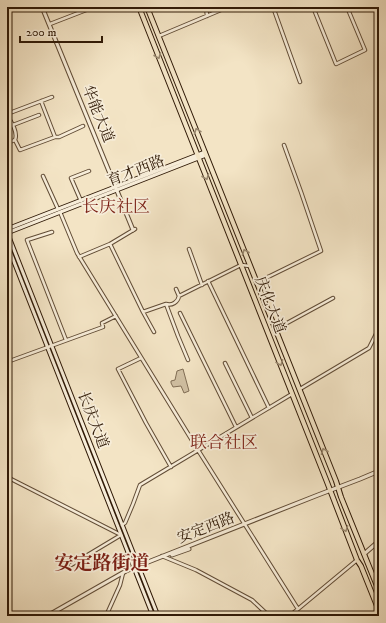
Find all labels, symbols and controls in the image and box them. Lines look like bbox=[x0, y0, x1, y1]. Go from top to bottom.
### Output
scale bar bbox=[20, 18, 102, 44]
text: 200 m bbox=[26, 25, 56, 40]
one-way arrow bbox=[154, 53, 162, 60]
street label: 华能大道 bbox=[78, 83, 118, 145]
one-way arrow bbox=[193, 128, 201, 135]
street label: 育才西路 bbox=[105, 151, 167, 191]
one-way arrow bbox=[202, 174, 210, 181]
district label: 长庆社区 bbox=[82, 196, 150, 218]
one-way arrow bbox=[241, 249, 249, 256]
street label: 庆化大道 bbox=[250, 274, 290, 336]
one-way arrow bbox=[275, 360, 283, 367]
street label: 长庆大道 bbox=[73, 389, 113, 451]
district label: 联合社区 bbox=[190, 432, 258, 454]
one-way arrow bbox=[320, 448, 328, 455]
street label: 安定西路 bbox=[175, 508, 237, 548]
one-way arrow bbox=[340, 525, 348, 532]
district label: 安定路街道 bbox=[54, 552, 150, 575]

